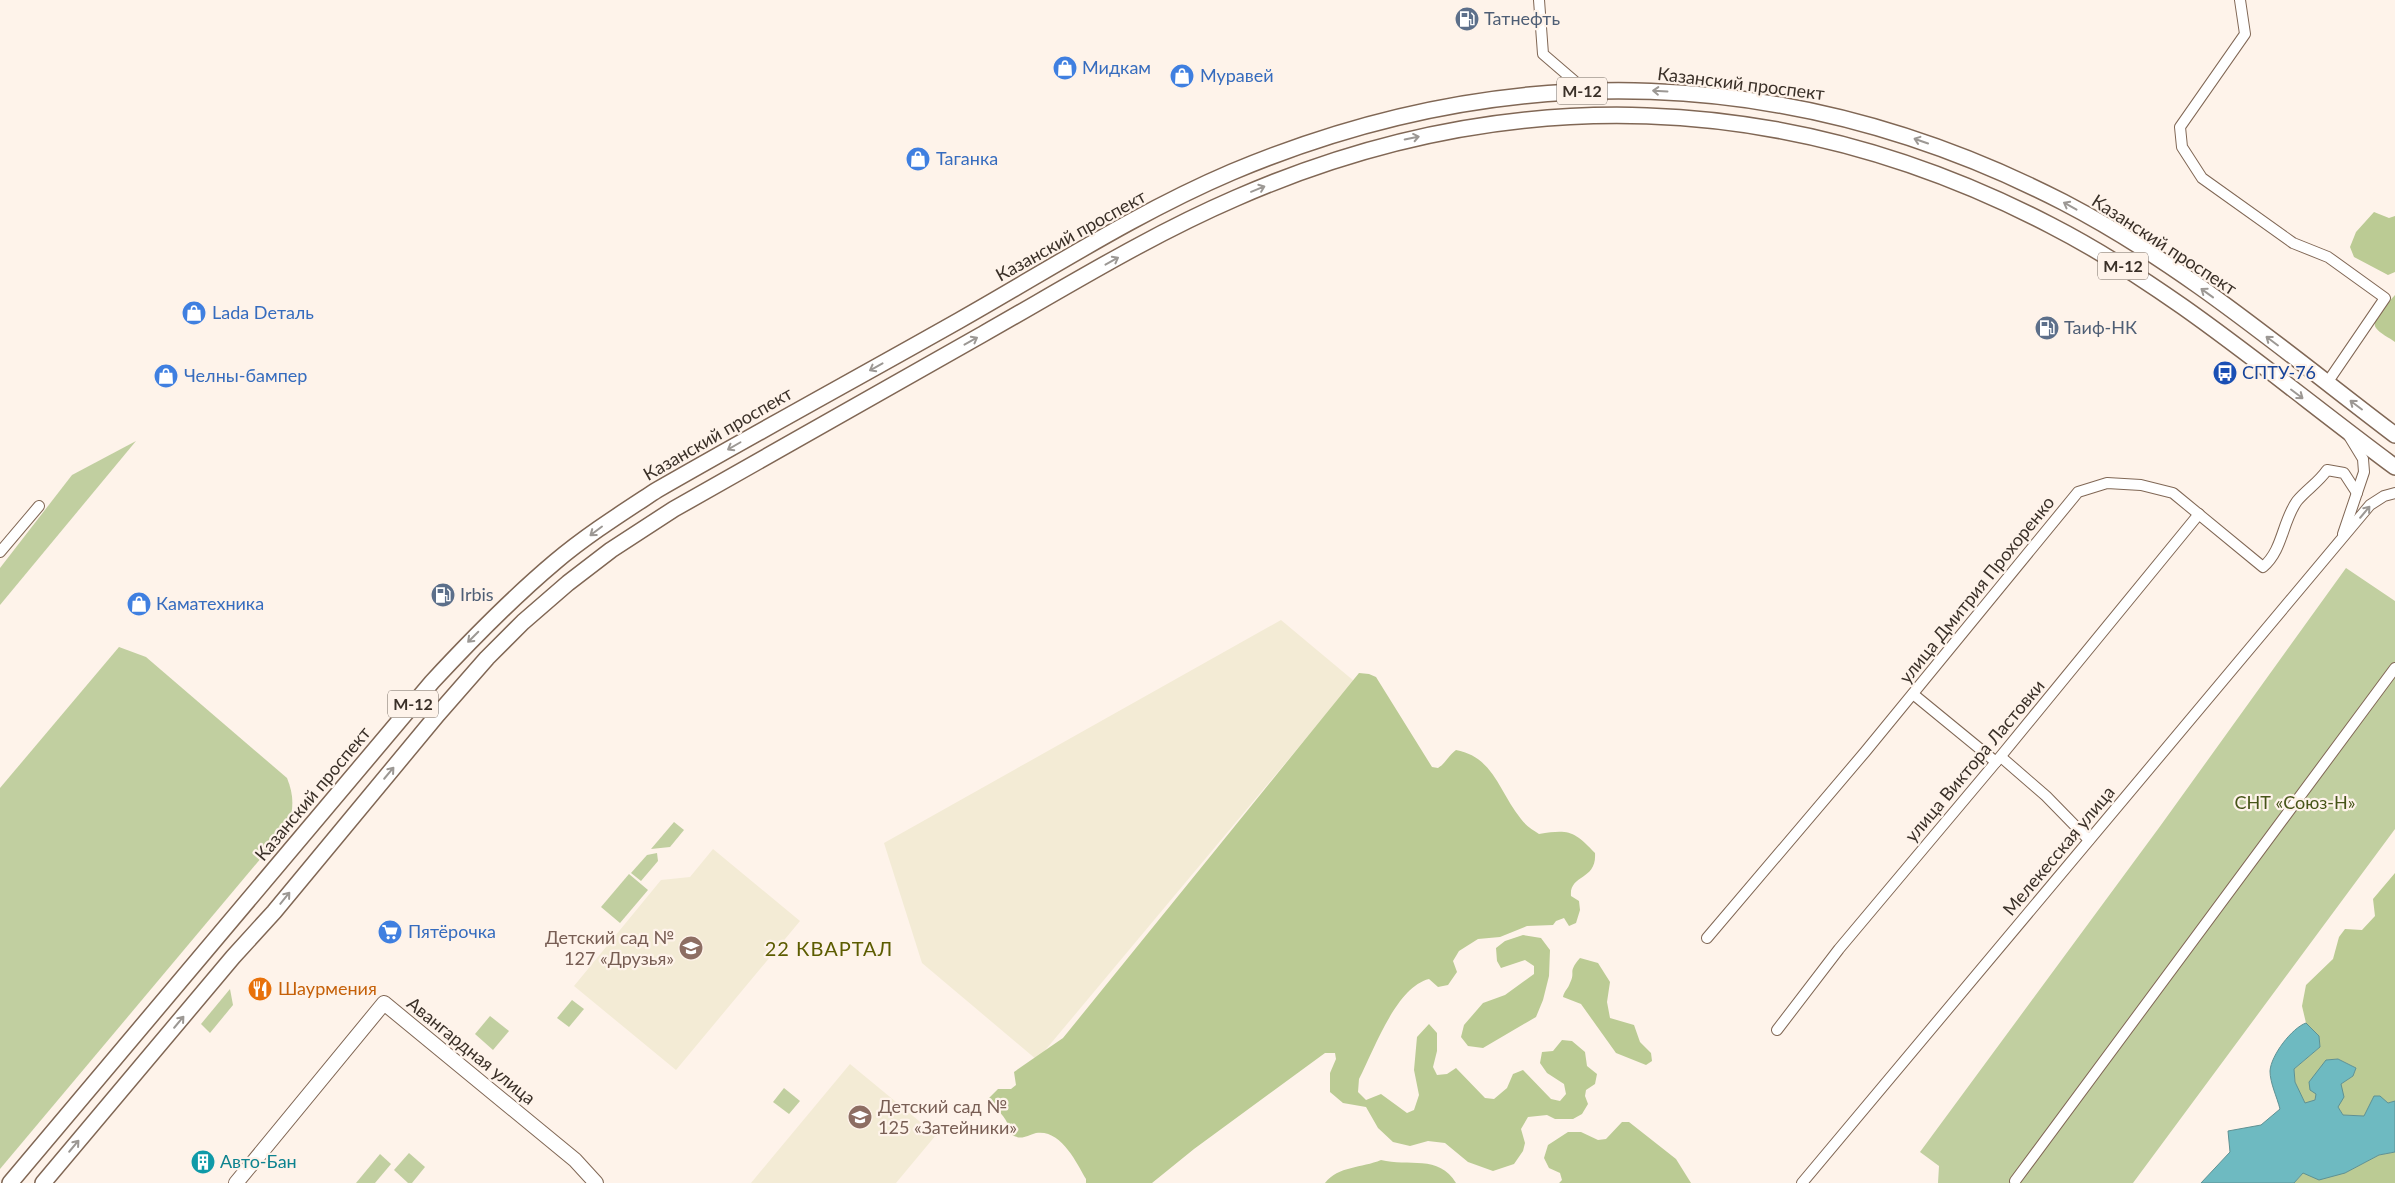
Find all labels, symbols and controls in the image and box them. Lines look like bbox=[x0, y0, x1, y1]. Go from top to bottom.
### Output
fuel station icon: Татнефть bbox=[1454, 6, 1480, 32]
place label: Татнефть bbox=[1484, 7, 1560, 29]
shop icon: Мидкам bbox=[1052, 55, 1078, 81]
place label: Мидкам bbox=[1082, 56, 1151, 78]
street label: Казанский проспект bbox=[1656, 62, 1826, 104]
shop icon: Муравей bbox=[1169, 63, 1195, 89]
place label: Муравей bbox=[1200, 64, 1274, 86]
road number: М-12 bbox=[1557, 78, 1607, 104]
one-way arrow bbox=[1652, 86, 1668, 95]
one-way arrow bbox=[1404, 133, 1420, 142]
one-way arrow bbox=[1914, 136, 1930, 145]
shop icon: Таганка bbox=[905, 146, 931, 172]
place label: Таганка bbox=[936, 147, 998, 169]
one-way arrow bbox=[1250, 184, 1265, 193]
street label: Казанский проспект bbox=[992, 185, 1149, 286]
street label: Казанский проспект bbox=[2088, 189, 2241, 299]
one-way arrow bbox=[2063, 201, 2078, 210]
road number: М-12 bbox=[2098, 252, 2148, 280]
one-way arrow bbox=[1105, 256, 1120, 266]
one-way arrow bbox=[2201, 288, 2214, 299]
shop icon: Lada Dеталь bbox=[181, 300, 207, 326]
place label: Lada Dеталь bbox=[212, 301, 314, 323]
fuel station icon: Таиф-НК bbox=[2034, 315, 2060, 341]
place label: Таиф-НК bbox=[2064, 316, 2137, 338]
one-way arrow bbox=[963, 336, 978, 345]
one-way arrow bbox=[2266, 336, 2279, 347]
bus stop icon: СПТУ-76 bbox=[2212, 360, 2238, 386]
place label: СПТУ-76 bbox=[2242, 361, 2316, 383]
one-way arrow bbox=[869, 362, 884, 372]
shop icon: Челны-бампер bbox=[153, 363, 179, 389]
place label: Челны-бампер bbox=[184, 364, 307, 386]
street label: Казанский проспект bbox=[639, 382, 796, 485]
one-way arrow bbox=[2291, 388, 2304, 399]
one-way arrow bbox=[2350, 400, 2363, 411]
one-way arrow bbox=[728, 441, 742, 451]
street label: улица Дмитрия Прохоренко bbox=[1894, 491, 2059, 687]
one-way arrow bbox=[2359, 505, 2370, 518]
one-way arrow bbox=[590, 525, 603, 536]
fuel station icon: Irbis bbox=[430, 582, 456, 608]
place label: Irbis bbox=[460, 583, 494, 605]
shop icon: Каматехника bbox=[126, 591, 152, 617]
place label: Каматехника bbox=[156, 592, 264, 614]
one-way arrow bbox=[468, 631, 480, 643]
street label: улица Виктора Ластовки bbox=[1900, 675, 2049, 846]
road number: М-12 bbox=[388, 691, 438, 718]
street label: Казанский проспект bbox=[250, 722, 375, 865]
one-way arrow bbox=[383, 767, 394, 780]
street label: Мелекесская улица bbox=[1998, 781, 2119, 920]
park label: СНТ «Союз-Н» bbox=[2235, 791, 2355, 813]
one-way arrow bbox=[280, 892, 291, 905]
supermarket icon: Пятёрочка bbox=[377, 919, 403, 945]
place label: Пятёрочка bbox=[408, 920, 496, 942]
place label: Детский сад № 127 «Друзья» bbox=[545, 926, 674, 969]
school or university icon: Детский сад № 127 «Друзья» bbox=[678, 935, 704, 961]
district label: 22 КВАРТАЛ bbox=[765, 936, 893, 960]
restaurant icon: Шаурмения bbox=[247, 976, 273, 1002]
place label: Шаурмения bbox=[278, 977, 377, 999]
street label: Авангардная улица bbox=[403, 992, 540, 1109]
one-way arrow bbox=[174, 1015, 185, 1028]
place label: Детский сад № 125 «Затейники» bbox=[878, 1095, 1017, 1138]
school or university icon: Детский сад № 125 «Затейники» bbox=[847, 1104, 873, 1130]
one-way arrow bbox=[69, 1139, 80, 1152]
building icon: Авто-Бан bbox=[190, 1149, 216, 1175]
place label: Авто-Бан bbox=[220, 1150, 297, 1172]

